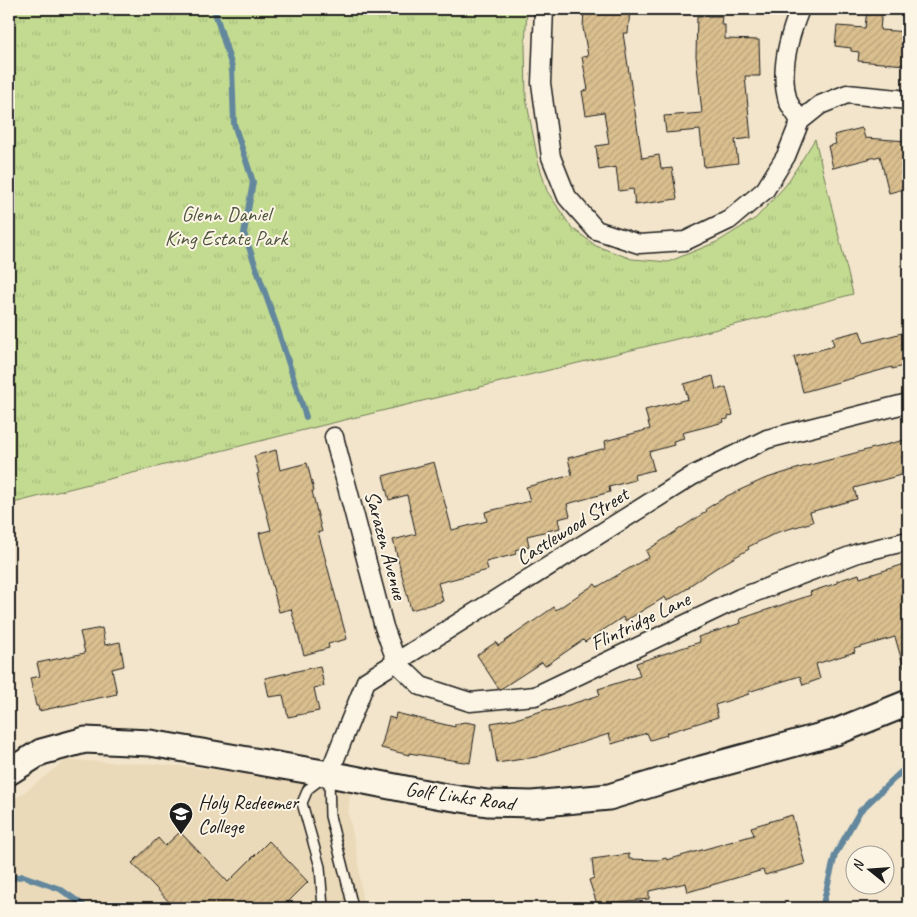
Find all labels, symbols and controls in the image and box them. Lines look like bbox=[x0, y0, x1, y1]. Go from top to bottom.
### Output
park label: Glenn Daniel King Estate Park bbox=[165, 201, 290, 251]
street label: Castlewood Street bbox=[511, 480, 635, 571]
street label: Sarazen Avenue bbox=[359, 488, 413, 603]
street label: Flintridge Lane bbox=[586, 585, 695, 656]
street label: Golf Links Road bbox=[404, 775, 519, 817]
place label: Holy Redeemer College bbox=[198, 789, 300, 839]
school or university icon: Holy Redeemer College bbox=[168, 801, 194, 835]
north arrow bbox=[844, 844, 894, 894]
text: N bbox=[849, 857, 868, 873]

